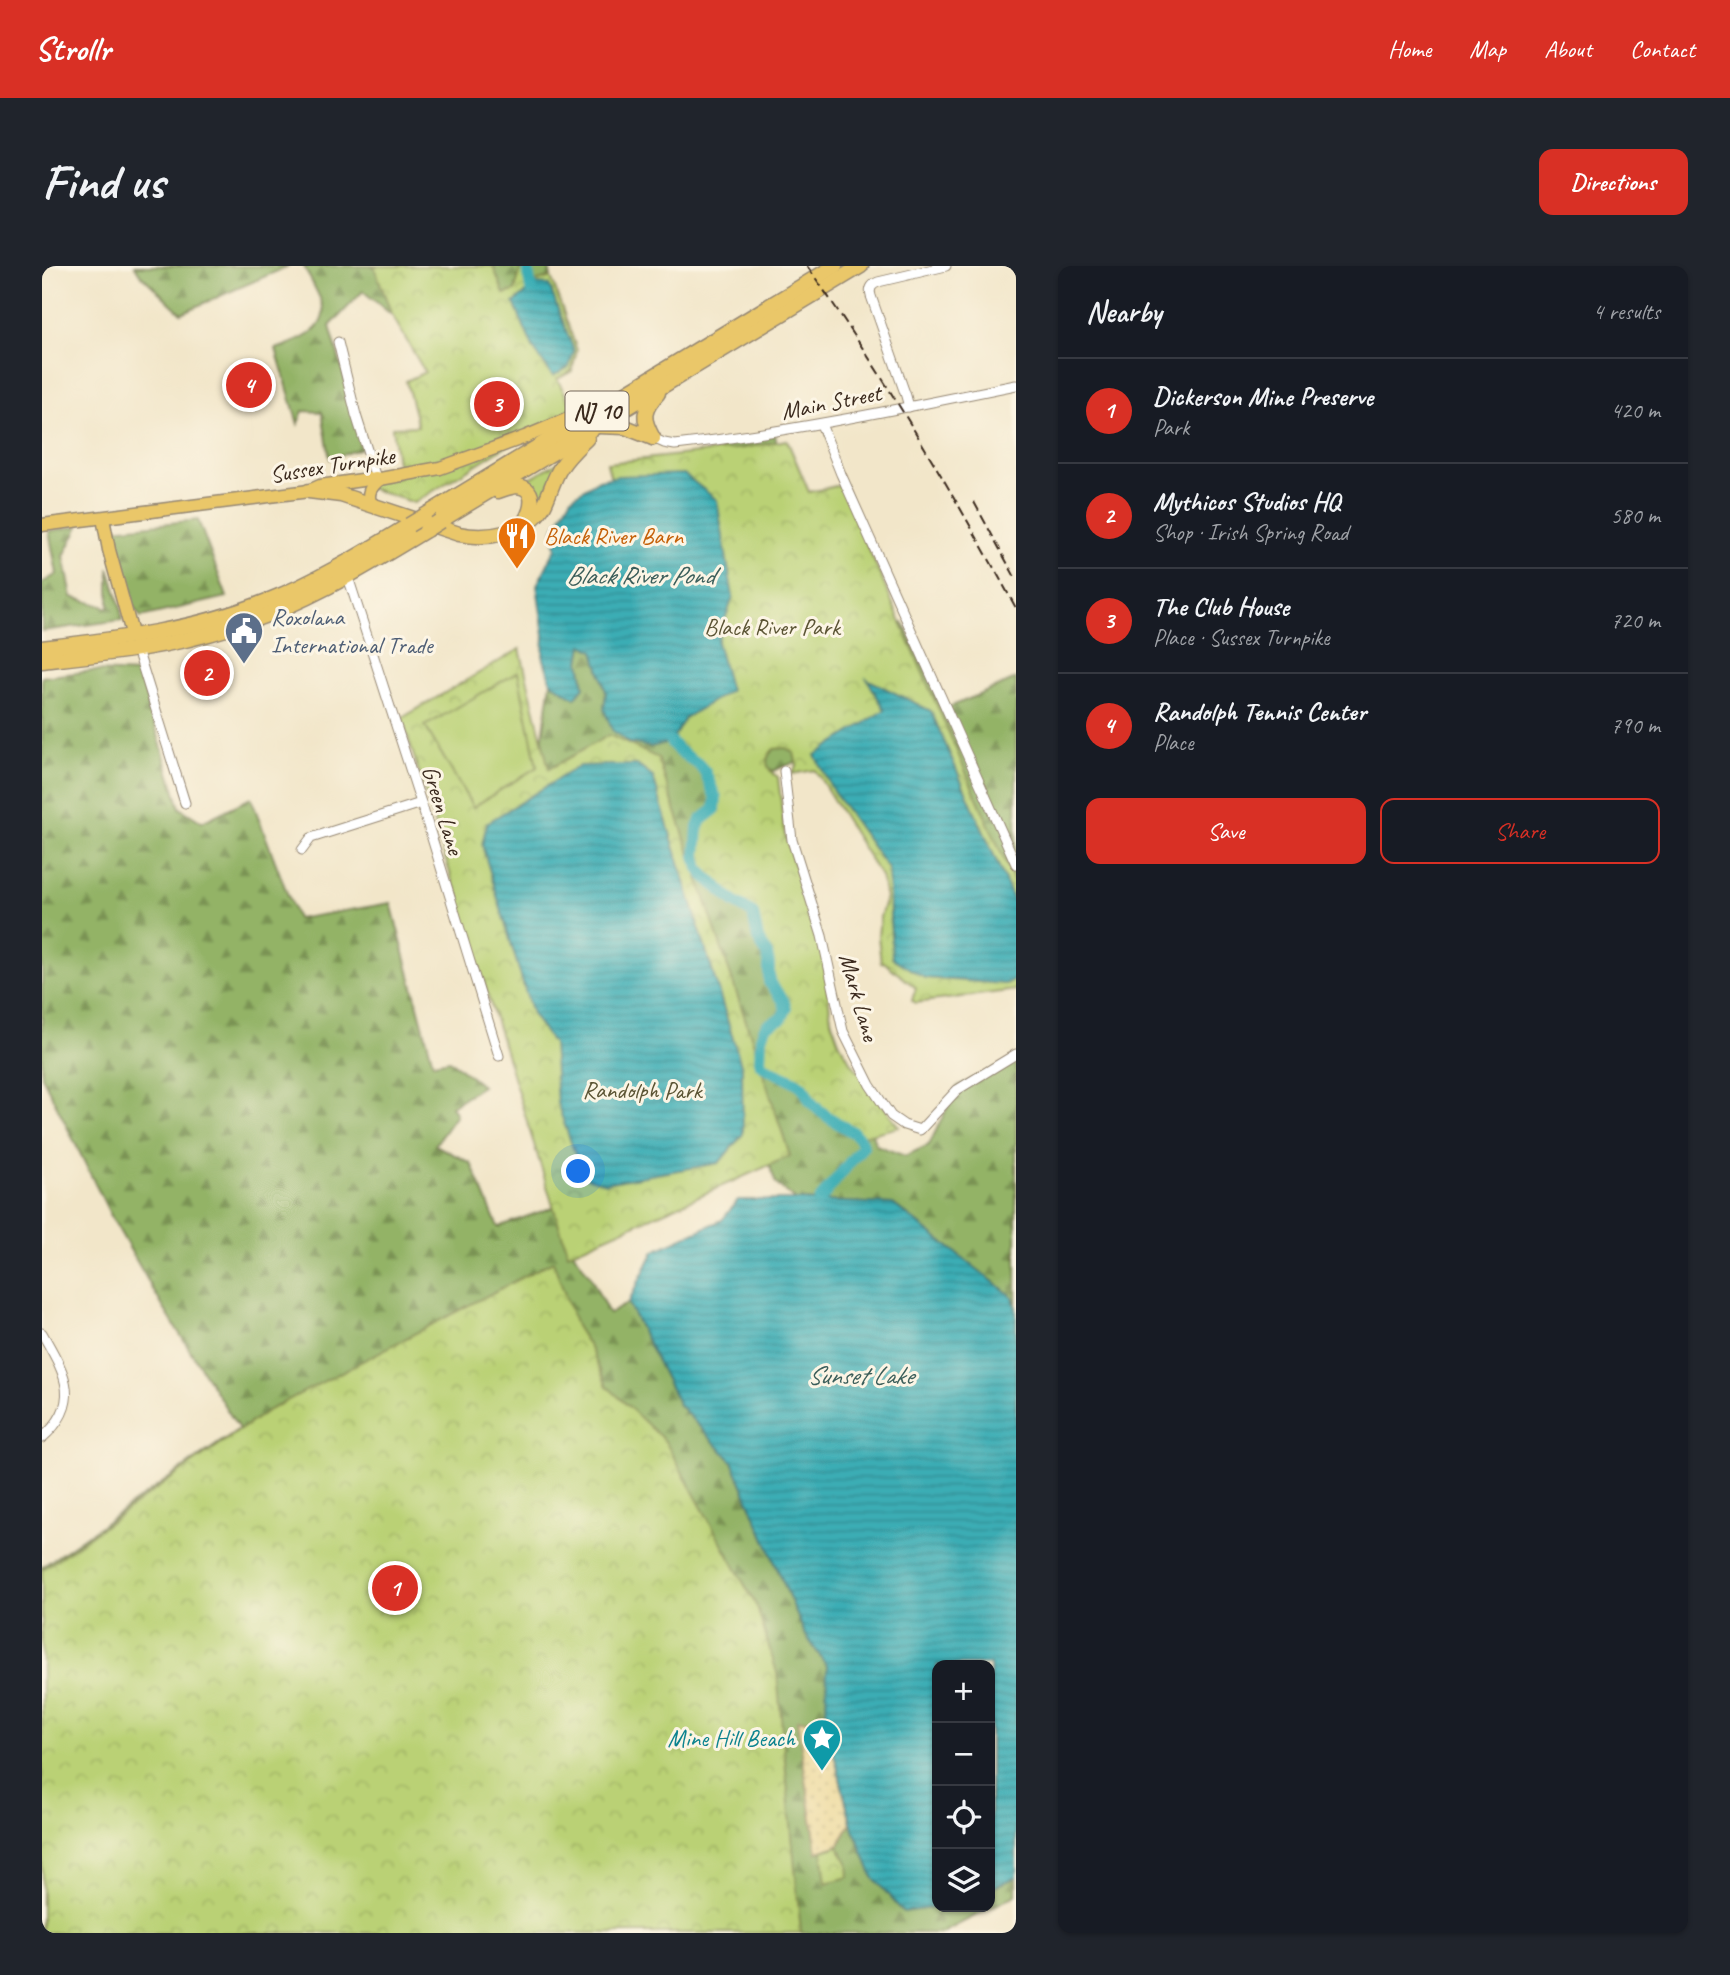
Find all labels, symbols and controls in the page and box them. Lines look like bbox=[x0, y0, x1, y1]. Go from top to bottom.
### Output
text: Strollr bbox=[35, 28, 110, 70]
text: Home bbox=[1388, 34, 1431, 64]
text: Map bbox=[1469, 34, 1506, 64]
text: About bbox=[1544, 34, 1592, 64]
text: Contact bbox=[1630, 34, 1695, 64]
button: Directions bbox=[1539, 149, 1688, 215]
text: Find us bbox=[42, 151, 164, 213]
text: Nearby bbox=[1086, 293, 1162, 331]
text: 4 results bbox=[1593, 297, 1660, 326]
pin: 4 bbox=[226, 359, 272, 411]
street label: Main Street bbox=[779, 377, 885, 426]
pin: 3 bbox=[474, 378, 520, 430]
text: Dickerson Mine Preserve bbox=[1153, 380, 1373, 413]
road number: NJ 10 bbox=[566, 392, 628, 430]
text: 1 bbox=[1104, 396, 1114, 425]
text: 420 m bbox=[1611, 396, 1660, 425]
text: Park bbox=[1153, 413, 1189, 442]
street label: Sussex Turnpike bbox=[268, 440, 399, 490]
text: Mythicos Studios HQ bbox=[1153, 485, 1340, 518]
text: 2 bbox=[1104, 501, 1114, 530]
text: 580 m bbox=[1611, 501, 1660, 530]
restaurant icon: Black River Barn bbox=[496, 515, 538, 570]
text: Shop · Irish Spring Road bbox=[1153, 518, 1348, 547]
place label: Black River Barn bbox=[544, 521, 684, 551]
water label: Black River Pond bbox=[566, 559, 722, 592]
text: The Club House bbox=[1153, 590, 1289, 623]
place label: Roxolana International Trade bbox=[271, 602, 435, 660]
text: 3 bbox=[1104, 606, 1114, 635]
text: 720 m bbox=[1611, 606, 1660, 635]
public building icon: Roxolana International Trade bbox=[223, 610, 265, 665]
park label: Black River Park bbox=[704, 612, 842, 642]
text: Place · Sussex Turnpike bbox=[1153, 623, 1329, 652]
pin: 2 bbox=[184, 647, 230, 699]
text: Randolph Tennis Center bbox=[1153, 695, 1366, 728]
text: 4 bbox=[1104, 711, 1114, 740]
text: 790 m bbox=[1611, 711, 1660, 740]
text: Place bbox=[1153, 728, 1193, 757]
street label: Green Lane bbox=[415, 762, 471, 860]
button: Save bbox=[1086, 798, 1366, 864]
button: Share bbox=[1380, 798, 1660, 864]
street label: Mark Lane bbox=[832, 950, 886, 1046]
park label: Randolph Park bbox=[582, 1075, 704, 1105]
your location bbox=[561, 1154, 595, 1188]
water label: Sunset Lake bbox=[807, 1359, 917, 1392]
pin: 1 bbox=[372, 1562, 418, 1614]
map controls bbox=[932, 1660, 995, 1912]
button: + bbox=[932, 1660, 995, 1723]
place icon: Mine Hill Beach bbox=[801, 1717, 843, 1772]
place label: Mine Hill Beach bbox=[668, 1723, 796, 1753]
button: − bbox=[932, 1723, 995, 1786]
button: locate bbox=[932, 1786, 995, 1849]
button: layers bbox=[932, 1849, 995, 1912]

